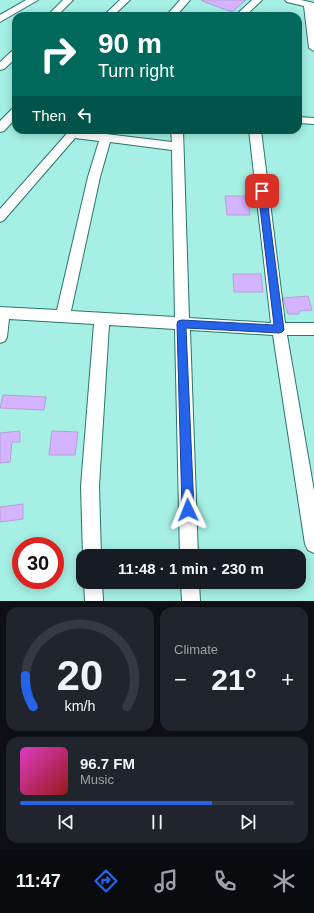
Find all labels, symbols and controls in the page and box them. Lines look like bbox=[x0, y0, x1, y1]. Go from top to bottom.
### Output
icon: right bbox=[32, 28, 84, 80]
text: 90 m bbox=[98, 28, 162, 59]
text: Turn right bbox=[98, 61, 174, 81]
icon: left bbox=[74, 104, 96, 126]
text: Then bbox=[32, 107, 66, 124]
pin bbox=[245, 174, 279, 208]
icon: arrive bbox=[251, 180, 273, 202]
position arrow bbox=[167, 489, 209, 531]
speed limit sign: 30 bbox=[12, 537, 64, 589]
text: 11:48 · 1 min · 230 m bbox=[118, 560, 264, 577]
text: Climate bbox=[174, 642, 218, 657]
text: 20 bbox=[57, 652, 103, 699]
text: 21° bbox=[211, 663, 257, 696]
text: − bbox=[174, 667, 187, 692]
text: + bbox=[281, 667, 294, 692]
text: km/h bbox=[65, 698, 96, 714]
text: 96.7 FM bbox=[80, 755, 135, 772]
text: Music bbox=[80, 772, 114, 787]
icon: previous bbox=[55, 811, 77, 833]
icon: pause bbox=[146, 811, 168, 833]
icon: next bbox=[237, 811, 259, 833]
icon: directions bbox=[92, 867, 120, 895]
icon: music bbox=[152, 867, 180, 895]
icon: phone bbox=[211, 867, 239, 895]
icon: climate bbox=[270, 867, 298, 895]
text: 11:47 bbox=[16, 871, 61, 891]

